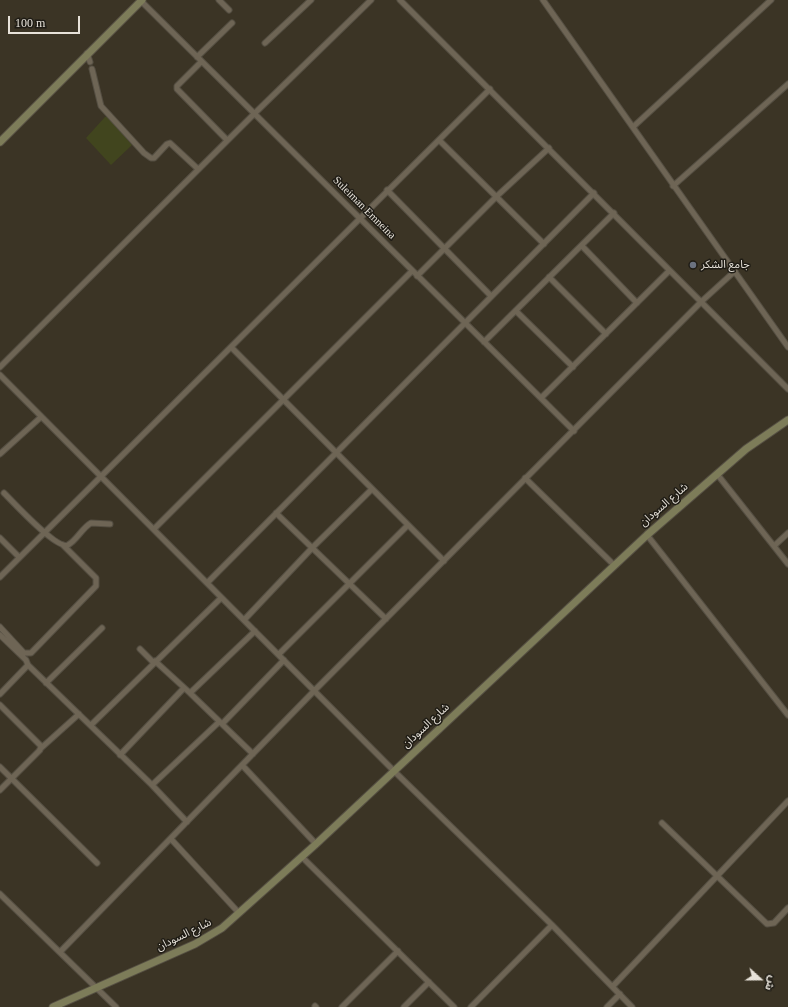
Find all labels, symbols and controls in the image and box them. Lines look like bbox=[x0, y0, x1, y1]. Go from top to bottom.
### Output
scale bar bbox=[10, 8, 82, 34]
text: 100 m bbox=[15, 16, 45, 30]
street label: Suleiman Emneina bbox=[330, 174, 398, 242]
place label: جامع الشكر bbox=[701, 258, 750, 272]
marker: جامع الشكر bbox=[688, 260, 698, 270]
street label: شارع السودان bbox=[637, 480, 691, 530]
street label: شارع السودان bbox=[400, 701, 452, 751]
street label: شارع السودان bbox=[154, 916, 214, 954]
north arrow bbox=[740, 959, 780, 999]
text: ش bbox=[763, 974, 780, 992]

